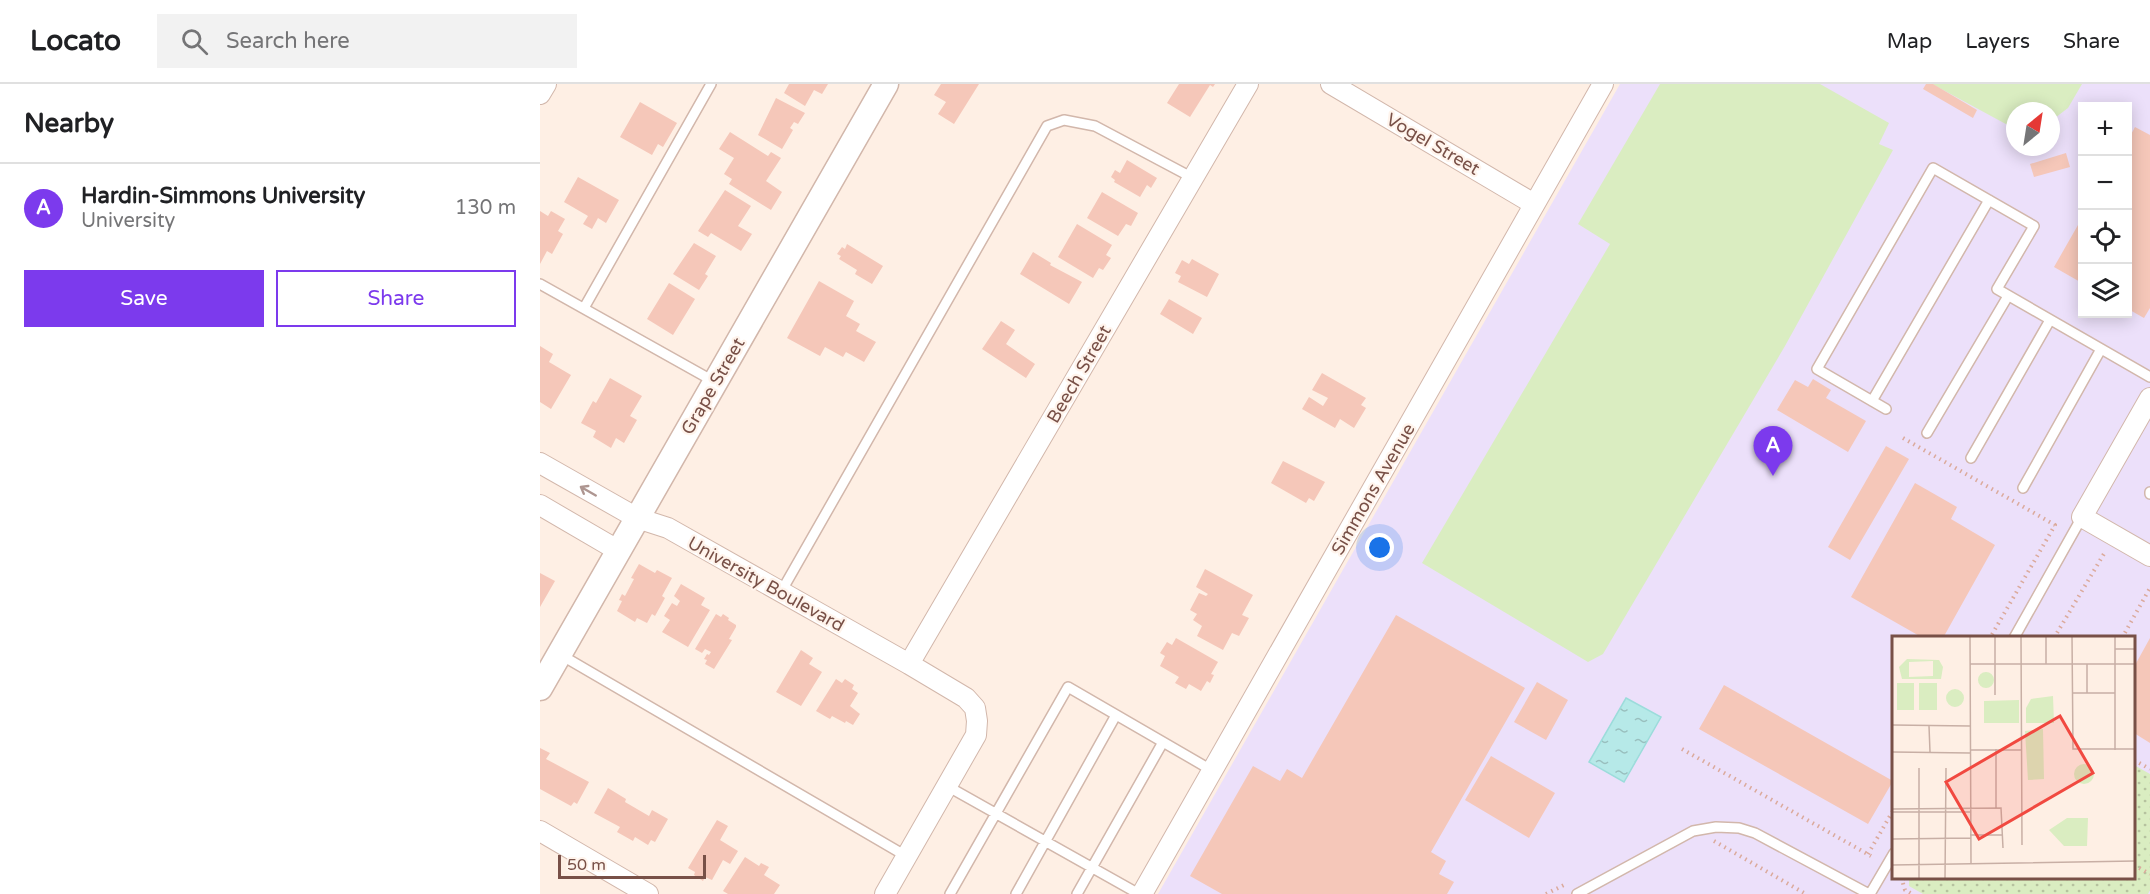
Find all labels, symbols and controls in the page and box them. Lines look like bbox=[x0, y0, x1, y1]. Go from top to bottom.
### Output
search box bbox=[157, 14, 577, 68]
text: Locato bbox=[30, 24, 121, 58]
icon: search bbox=[178, 25, 211, 58]
text: Search here bbox=[226, 28, 350, 54]
text: Map bbox=[1887, 29, 1932, 54]
text: Layers bbox=[1965, 29, 2030, 54]
text: Share bbox=[2063, 29, 2120, 54]
north arrow bbox=[2006, 102, 2060, 156]
map controls bbox=[2078, 102, 2132, 318]
button: + bbox=[2078, 102, 2132, 156]
text: Nearby bbox=[24, 108, 114, 139]
street label: Vogel Street bbox=[1382, 108, 1484, 180]
button: − bbox=[2078, 156, 2132, 210]
text: Hardin-Simmons University bbox=[81, 183, 365, 209]
text: A bbox=[36, 196, 51, 220]
text: 130 m bbox=[455, 196, 516, 220]
text: University bbox=[81, 209, 175, 233]
button: locate bbox=[2078, 210, 2132, 264]
button: layers bbox=[2078, 264, 2132, 318]
button: Save bbox=[24, 270, 264, 327]
button: Share bbox=[276, 270, 516, 327]
street label: Beech Street bbox=[1042, 321, 1116, 427]
street label: Grape Street bbox=[676, 333, 750, 438]
street label: Simmons Avenue bbox=[1326, 419, 1420, 559]
pin: A bbox=[1754, 426, 1792, 476]
one-way arrow bbox=[580, 484, 597, 496]
street label: University Boulevard bbox=[684, 532, 848, 636]
your location bbox=[1365, 533, 1394, 562]
inset map bbox=[1892, 636, 2135, 879]
scale bar bbox=[558, 852, 706, 880]
text: 50 m bbox=[567, 855, 606, 875]

